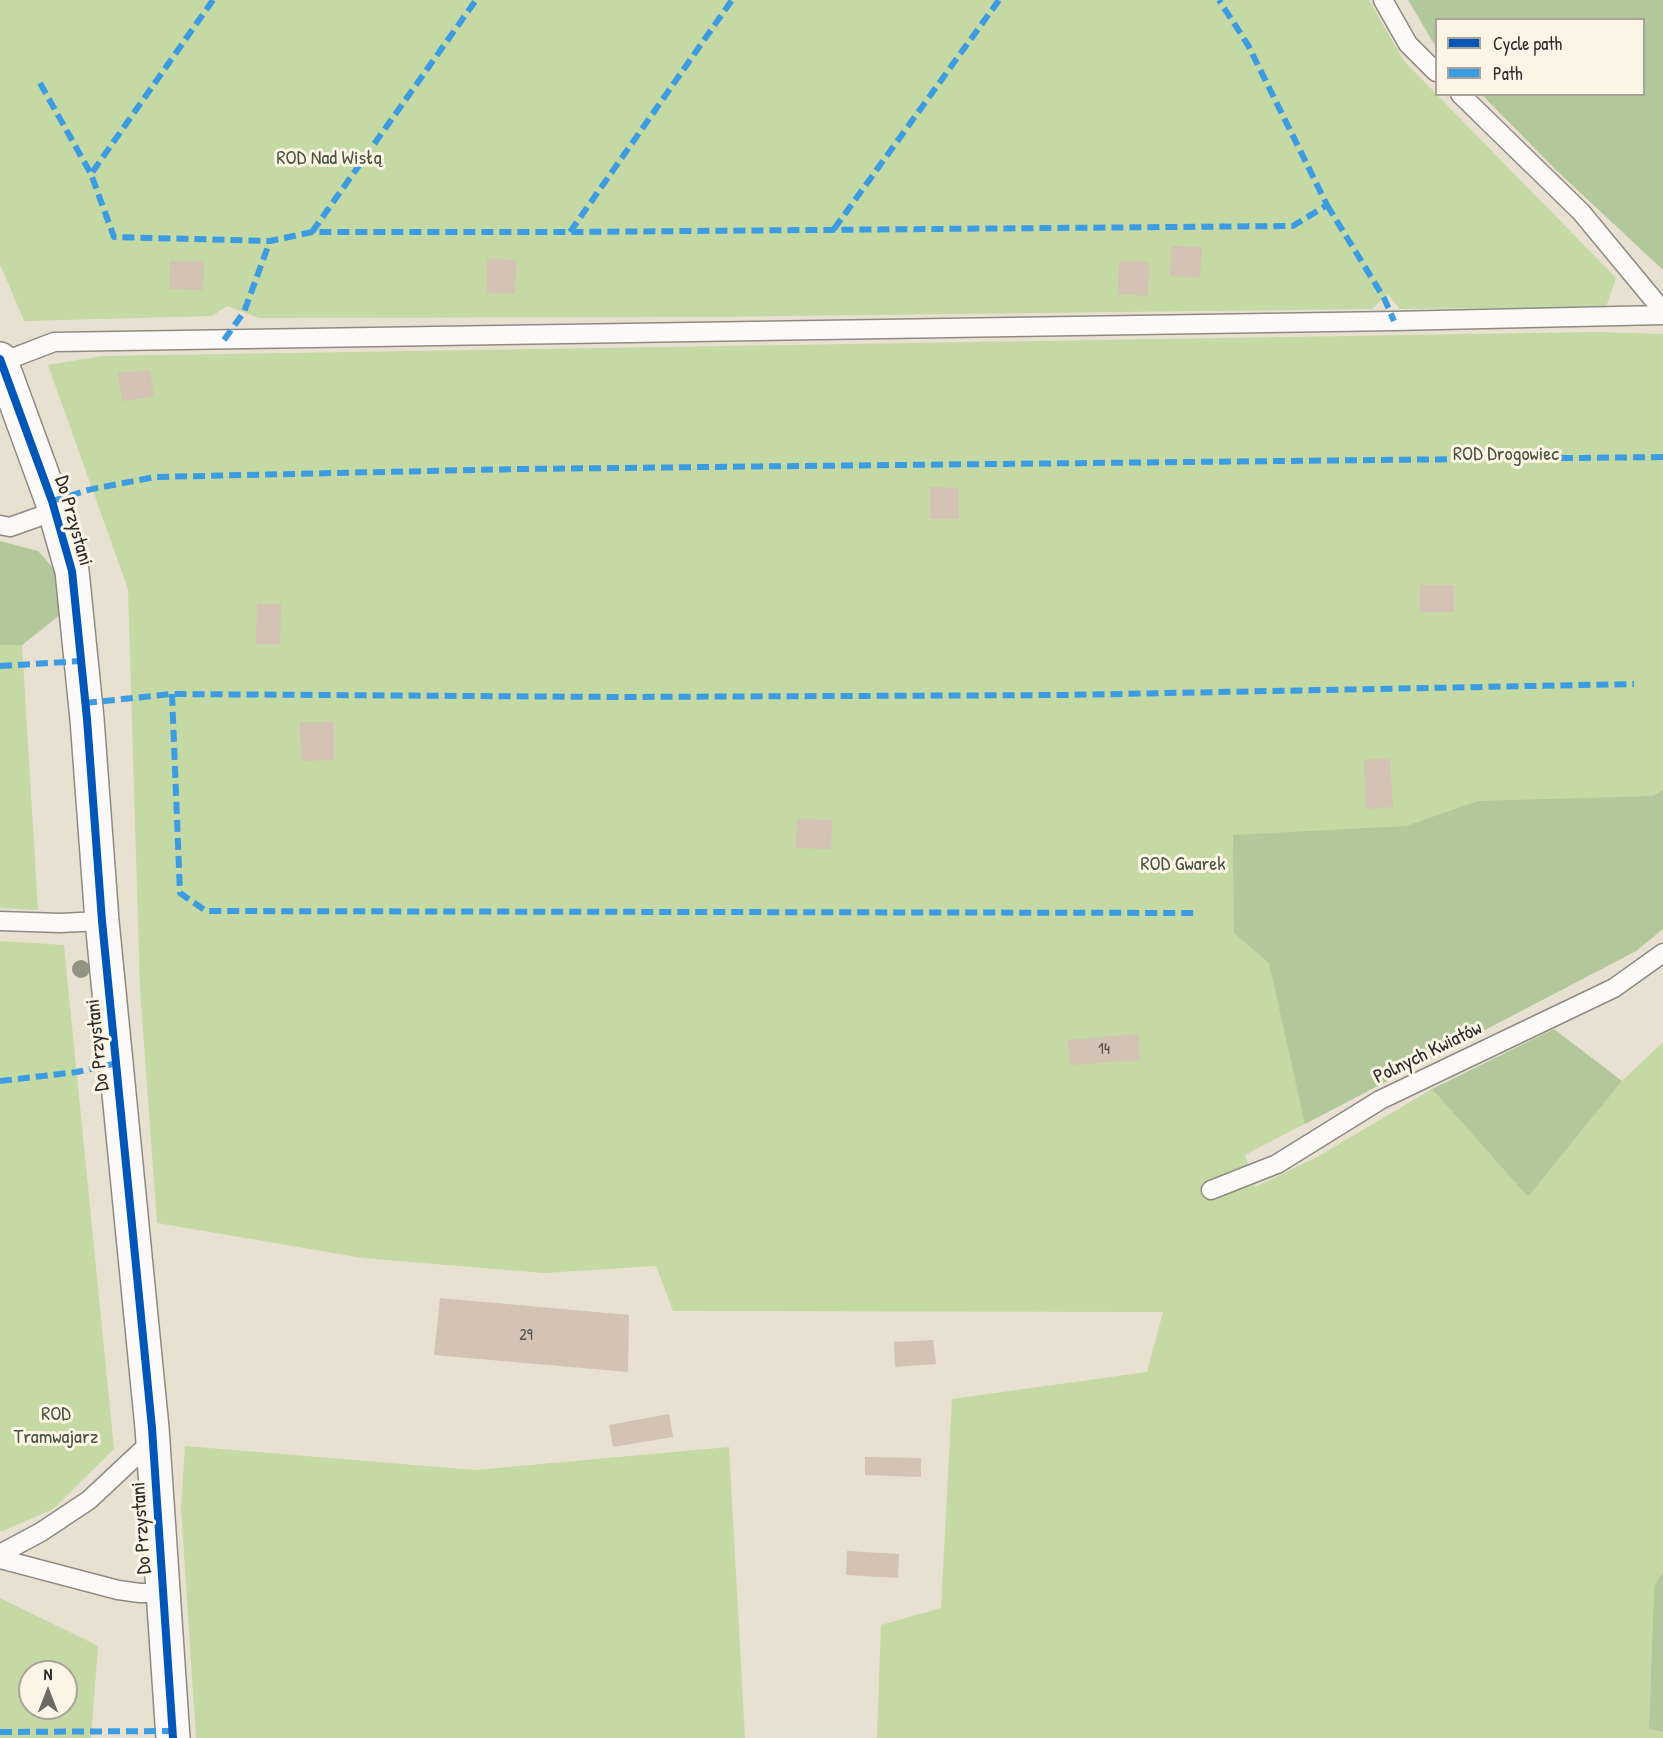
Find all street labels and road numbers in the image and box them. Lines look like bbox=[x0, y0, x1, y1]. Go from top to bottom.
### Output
street label: Do Przystani bbox=[49, 473, 97, 569]
street label: Do Przystani bbox=[81, 998, 115, 1092]
street label: Polnych Kwiatów bbox=[1370, 1016, 1486, 1090]
street label: Do Przystani bbox=[127, 1481, 157, 1575]

